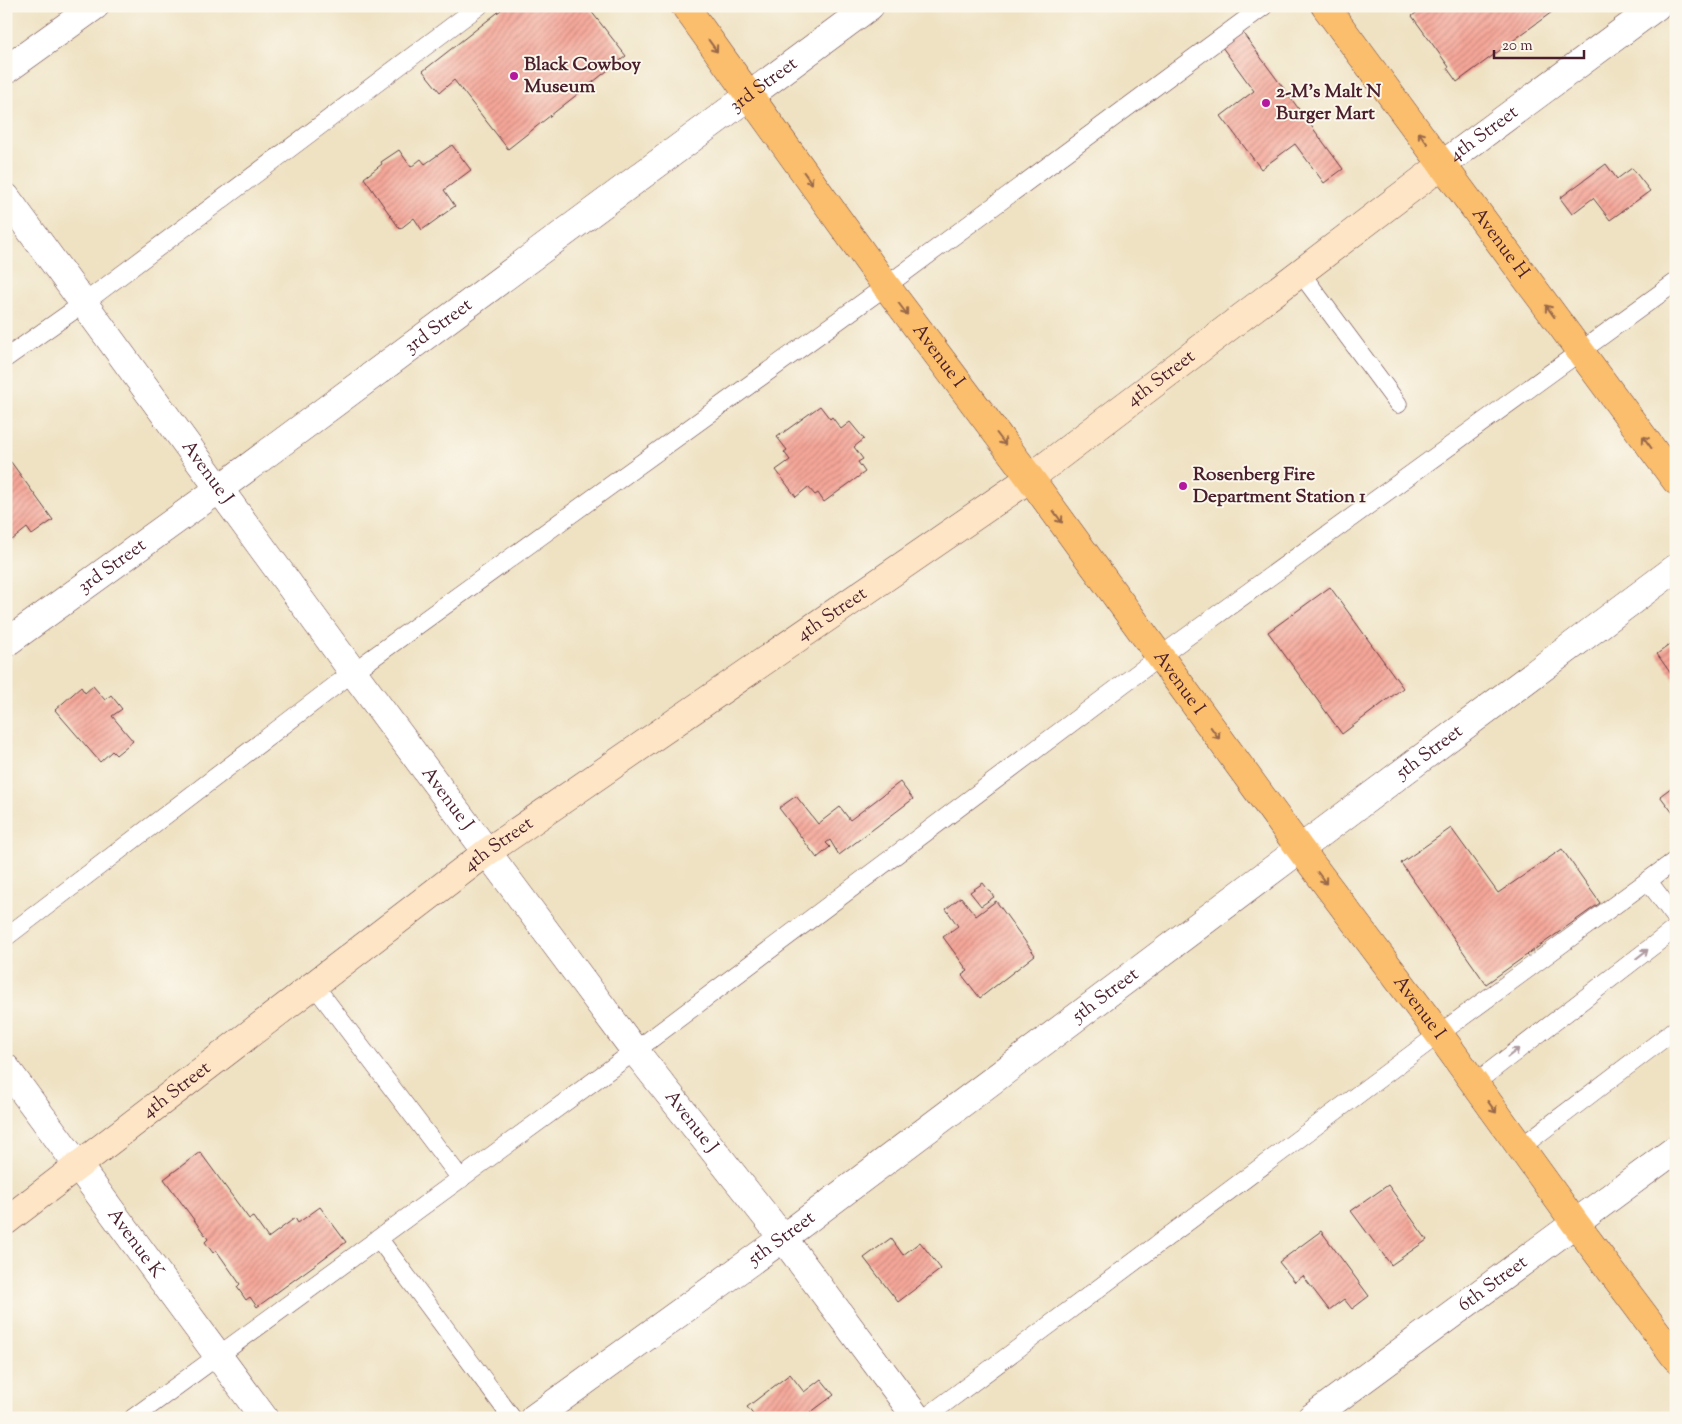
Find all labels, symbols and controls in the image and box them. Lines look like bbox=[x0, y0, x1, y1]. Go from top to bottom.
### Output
scale bar bbox=[1494, 28, 1584, 60]
text: 20 m bbox=[1502, 36, 1533, 57]
one-way arrow bbox=[708, 39, 718, 53]
street label: 3rd Street bbox=[724, 50, 804, 119]
place label: Black Cowboy Museum bbox=[524, 52, 641, 101]
marker: Black Cowboy Museum bbox=[508, 70, 520, 82]
place label: 2-M's Malt N Burger Mart bbox=[1276, 79, 1382, 128]
marker: 2-M's Malt N Burger Mart bbox=[1260, 97, 1272, 109]
street label: 4th Street bbox=[1444, 99, 1524, 169]
one-way arrow bbox=[1417, 132, 1428, 145]
one-way arrow bbox=[803, 171, 813, 185]
street label: Avenue H bbox=[1465, 202, 1536, 284]
street label: 3rd Street bbox=[399, 292, 478, 360]
one-way arrow bbox=[898, 302, 909, 315]
one-way arrow bbox=[1545, 304, 1555, 318]
street label: Avenue I bbox=[905, 318, 971, 393]
street label: 4th Street bbox=[1121, 343, 1201, 414]
one-way arrow bbox=[996, 432, 1006, 446]
street label: Avenue J bbox=[175, 435, 240, 510]
one-way arrow bbox=[1642, 435, 1652, 449]
place label: Rosenberg Fire Department Station 1 bbox=[1193, 462, 1366, 511]
marker: Rosenberg Fire Department Station 1 bbox=[1177, 480, 1189, 492]
one-way arrow bbox=[1053, 510, 1063, 524]
street label: 3rd Street bbox=[72, 532, 152, 600]
street label: 4th Street bbox=[791, 580, 873, 648]
street label: Avenue I bbox=[1146, 645, 1212, 721]
street label: 5th Street bbox=[1390, 718, 1469, 787]
one-way arrow bbox=[1210, 726, 1221, 739]
street label: Avenue J bbox=[415, 761, 480, 836]
street label: 4th Street bbox=[458, 810, 539, 879]
one-way arrow bbox=[1317, 871, 1327, 885]
one-way arrow bbox=[1635, 948, 1648, 959]
street label: 5th Street bbox=[1066, 961, 1145, 1030]
street label: Avenue I bbox=[1386, 970, 1452, 1045]
one-way arrow bbox=[1506, 1048, 1520, 1058]
street label: 4th Street bbox=[137, 1055, 217, 1125]
street label: Avenue J bbox=[658, 1085, 725, 1159]
one-way arrow bbox=[1487, 1100, 1497, 1114]
street label: Avenue K bbox=[100, 1203, 170, 1284]
street label: 5th Street bbox=[742, 1204, 821, 1273]
street label: 6th Street bbox=[1453, 1249, 1534, 1319]

